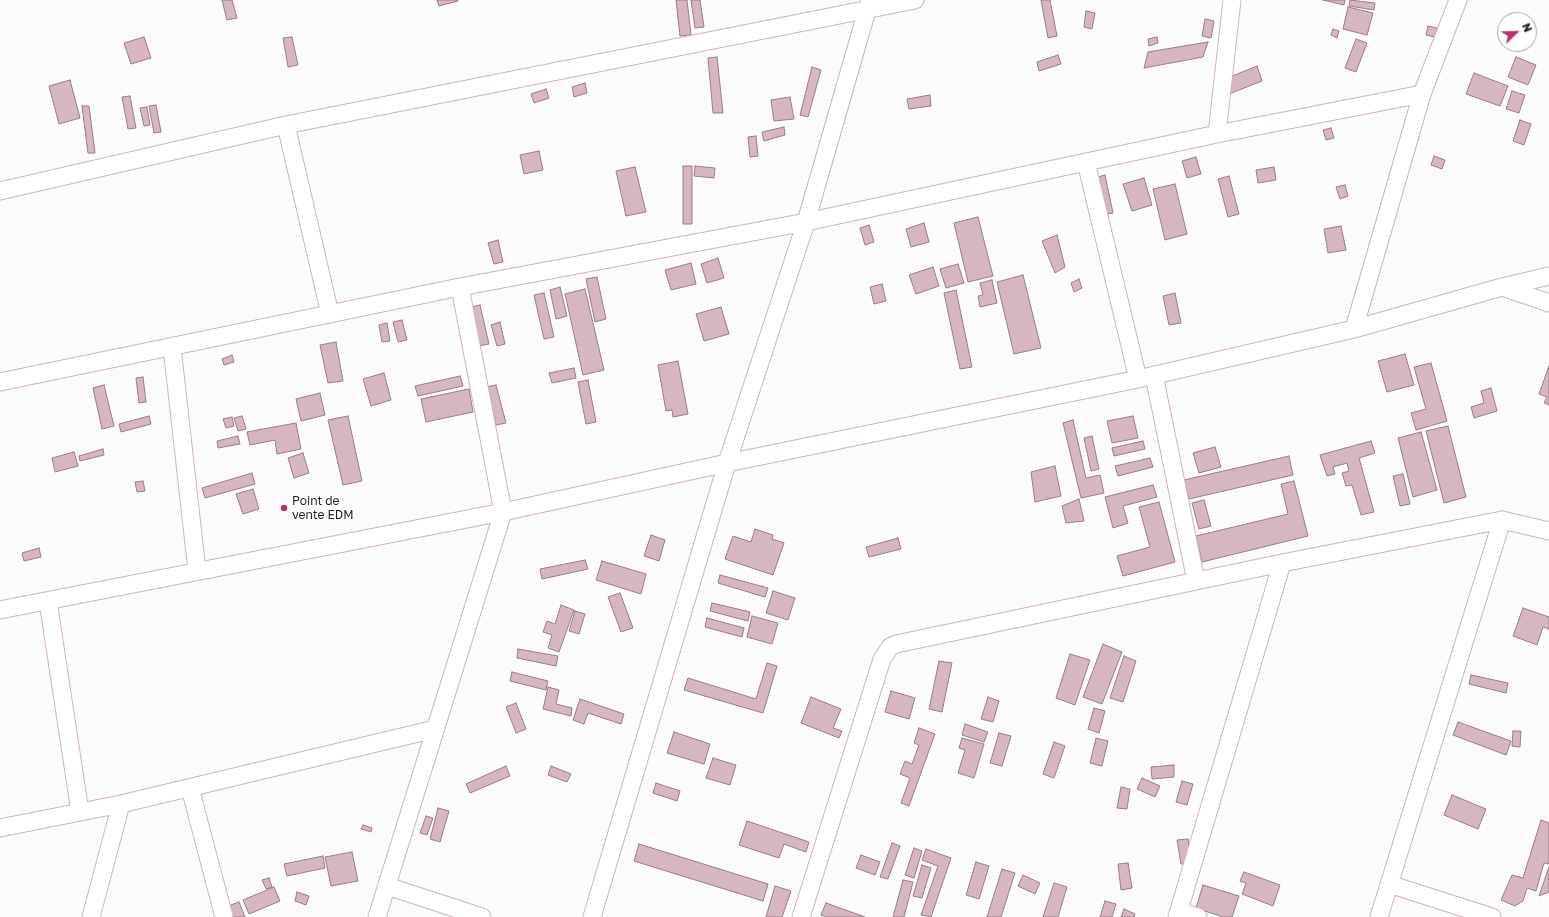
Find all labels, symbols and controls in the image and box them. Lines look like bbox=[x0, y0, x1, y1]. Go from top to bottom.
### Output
north arrow bbox=[1497, 12, 1537, 52]
text: N bbox=[1520, 21, 1535, 34]
place label: Point de vente EDM bbox=[292, 494, 353, 522]
marker: Point de vente EDM bbox=[279, 503, 289, 513]

